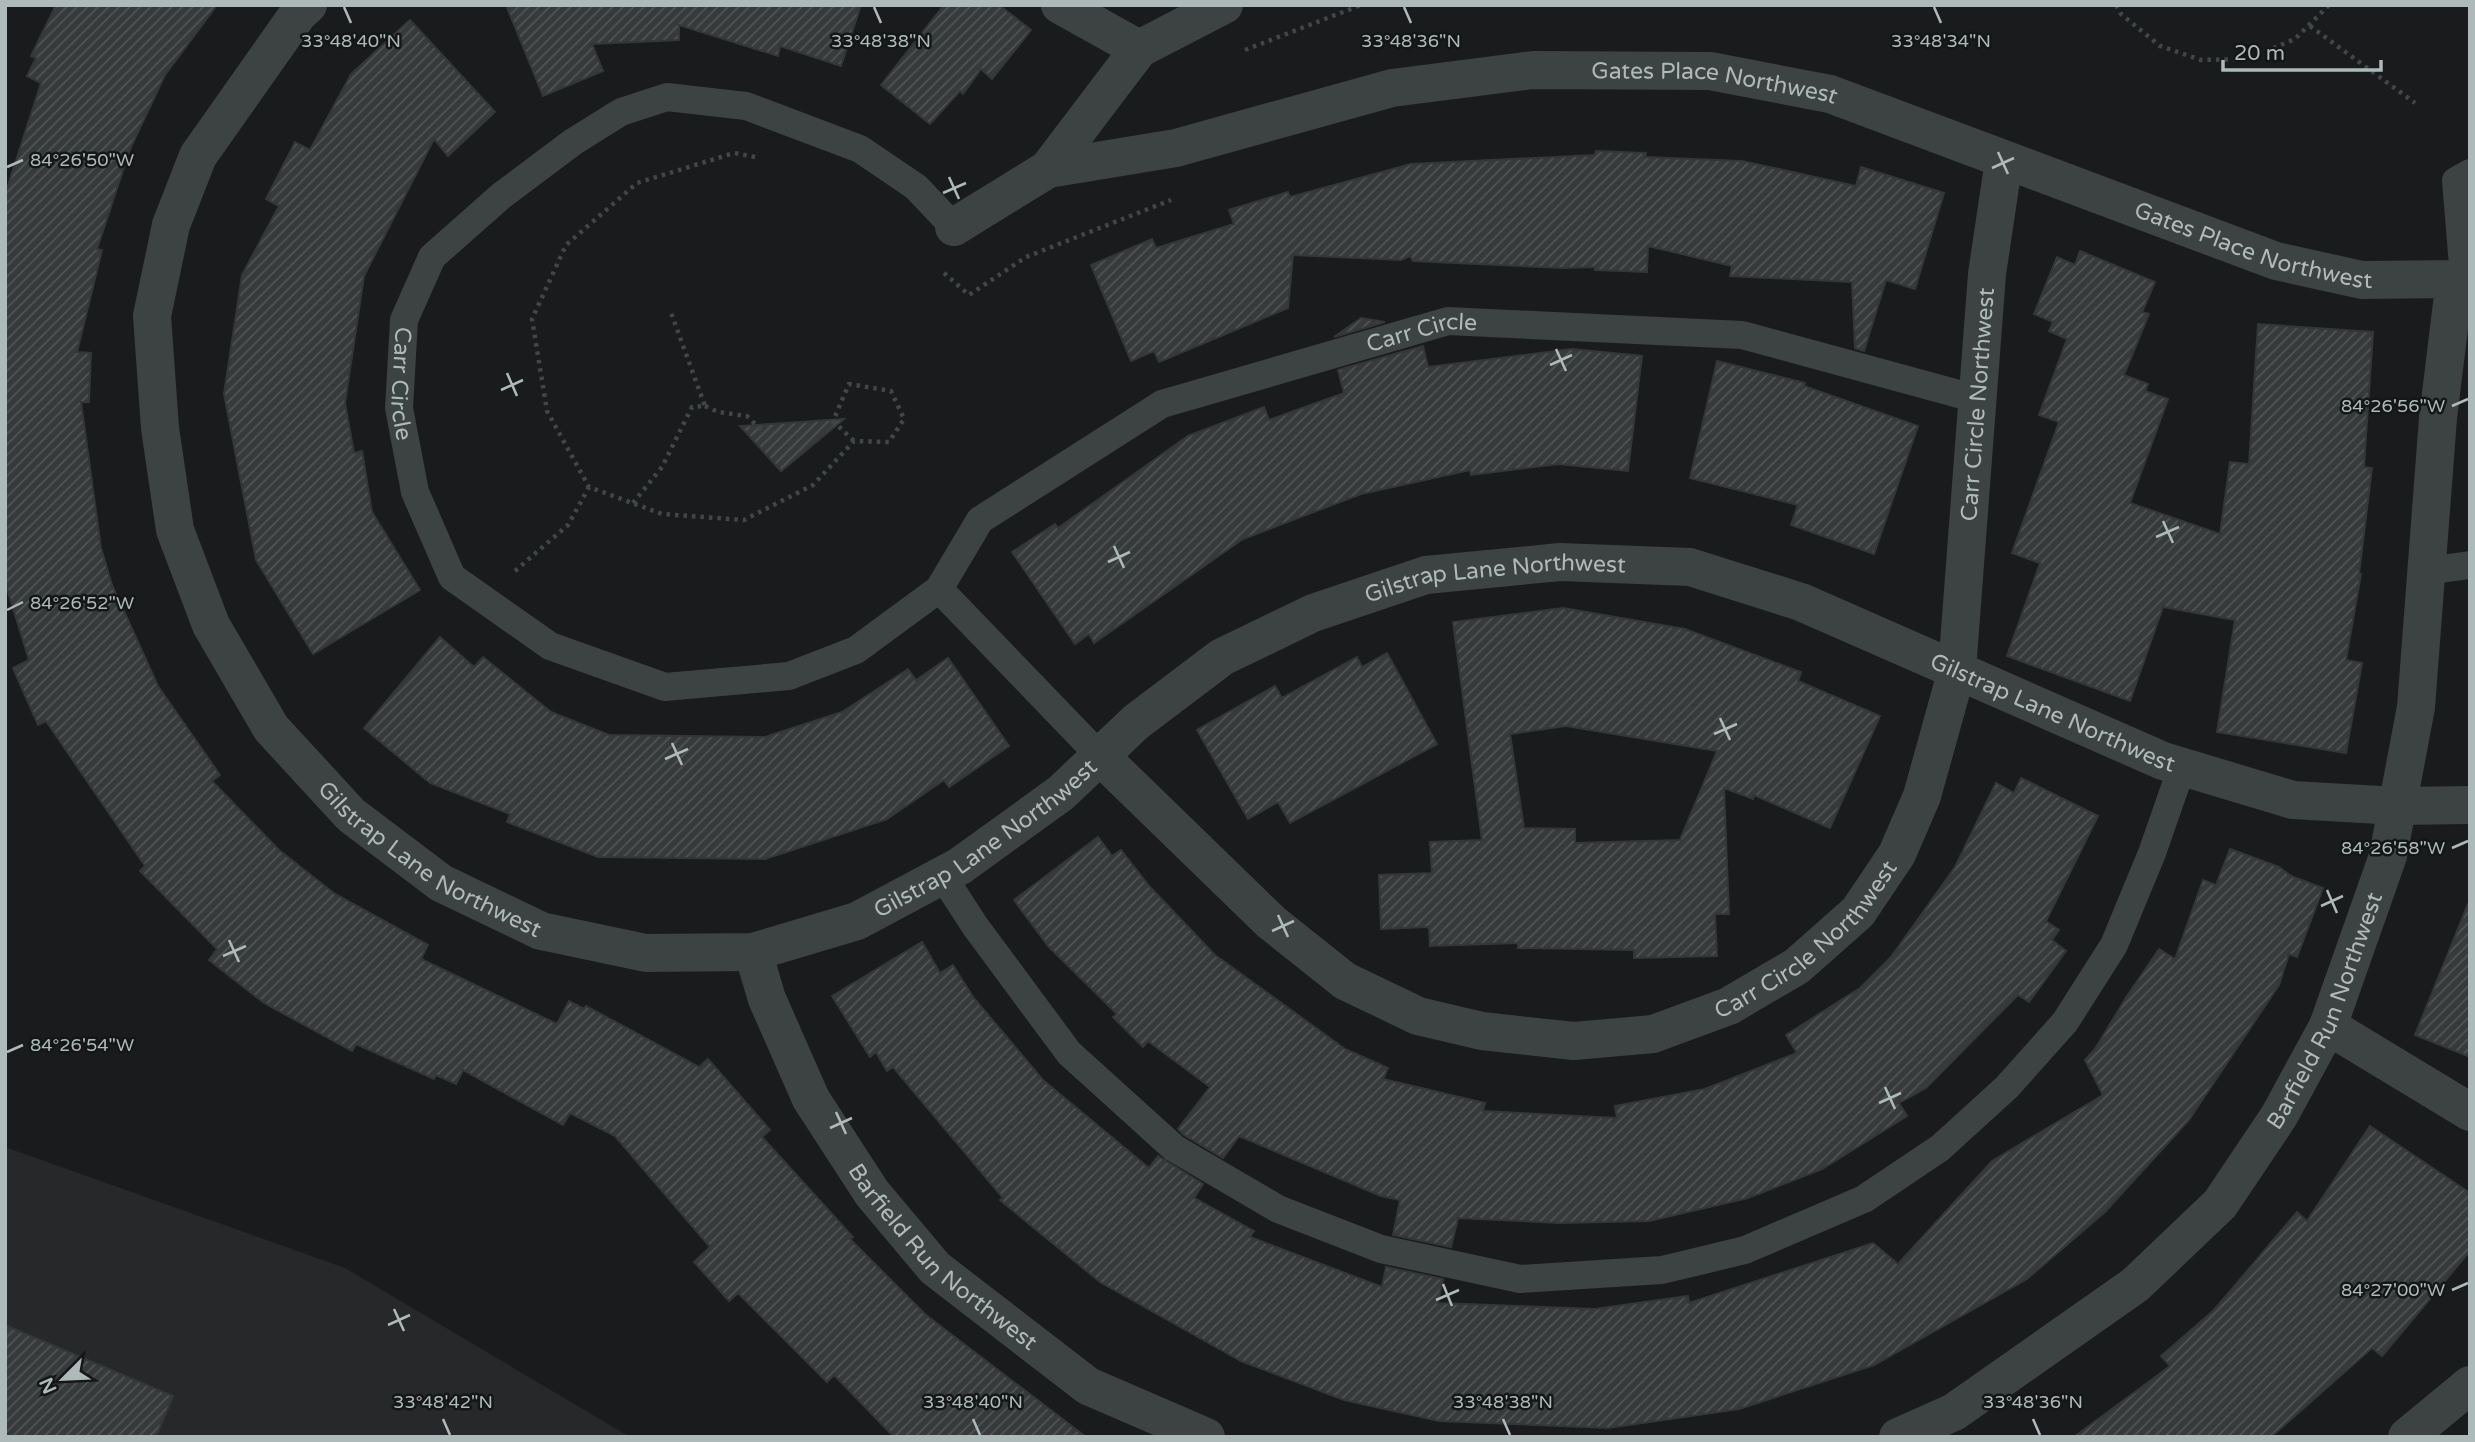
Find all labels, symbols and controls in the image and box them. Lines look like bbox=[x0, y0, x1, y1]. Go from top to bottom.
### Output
scale bar bbox=[2223, 28, 2380, 72]
text: 33°48'40"N bbox=[301, 30, 401, 52]
text: 33°48'38"N bbox=[831, 30, 931, 52]
text: 33°48'36"N bbox=[1361, 30, 1461, 52]
text: 33°48'34"N bbox=[1891, 30, 1991, 52]
text: 20 m bbox=[2234, 41, 2285, 66]
street label: Gates Place Northwest bbox=[1591, 57, 1842, 111]
text: 84°26'50"W bbox=[30, 149, 134, 171]
street label: Gates Place Northwest bbox=[2130, 196, 2373, 295]
street label: Carr Circle Northwest bbox=[1955, 287, 2001, 522]
street label: Carr Circle bbox=[1363, 308, 1478, 359]
street label: Carr Circle bbox=[384, 326, 418, 443]
text: 84°26'56"W bbox=[2341, 395, 2445, 417]
street label: Gilstrap Lane Northwest bbox=[1361, 549, 1626, 610]
text: 84°26'52"W bbox=[30, 592, 134, 614]
street label: Gilstrap Lane Northwest bbox=[1926, 648, 2178, 779]
street label: Gilstrap Lane Northwest bbox=[869, 753, 1103, 925]
street label: Gilstrap Lane Northwest bbox=[312, 775, 546, 944]
text: 84°26'58"W bbox=[2341, 837, 2445, 859]
street label: Carr Circle Northwest bbox=[1711, 855, 1904, 1025]
street label: Barfield Run Northwest bbox=[2261, 889, 2389, 1135]
text: 84°26'54"W bbox=[30, 1034, 134, 1056]
street label: Barfield Run Northwest bbox=[842, 1159, 1043, 1357]
text: 84°27'00"W bbox=[2341, 1279, 2445, 1301]
north arrow bbox=[28, 1344, 98, 1414]
text: N bbox=[35, 1374, 62, 1397]
text: 33°48'42"N bbox=[393, 1391, 493, 1413]
text: 33°48'40"N bbox=[923, 1391, 1023, 1413]
text: 33°48'38"N bbox=[1453, 1391, 1553, 1413]
text: 33°48'36"N bbox=[1983, 1391, 2083, 1413]

